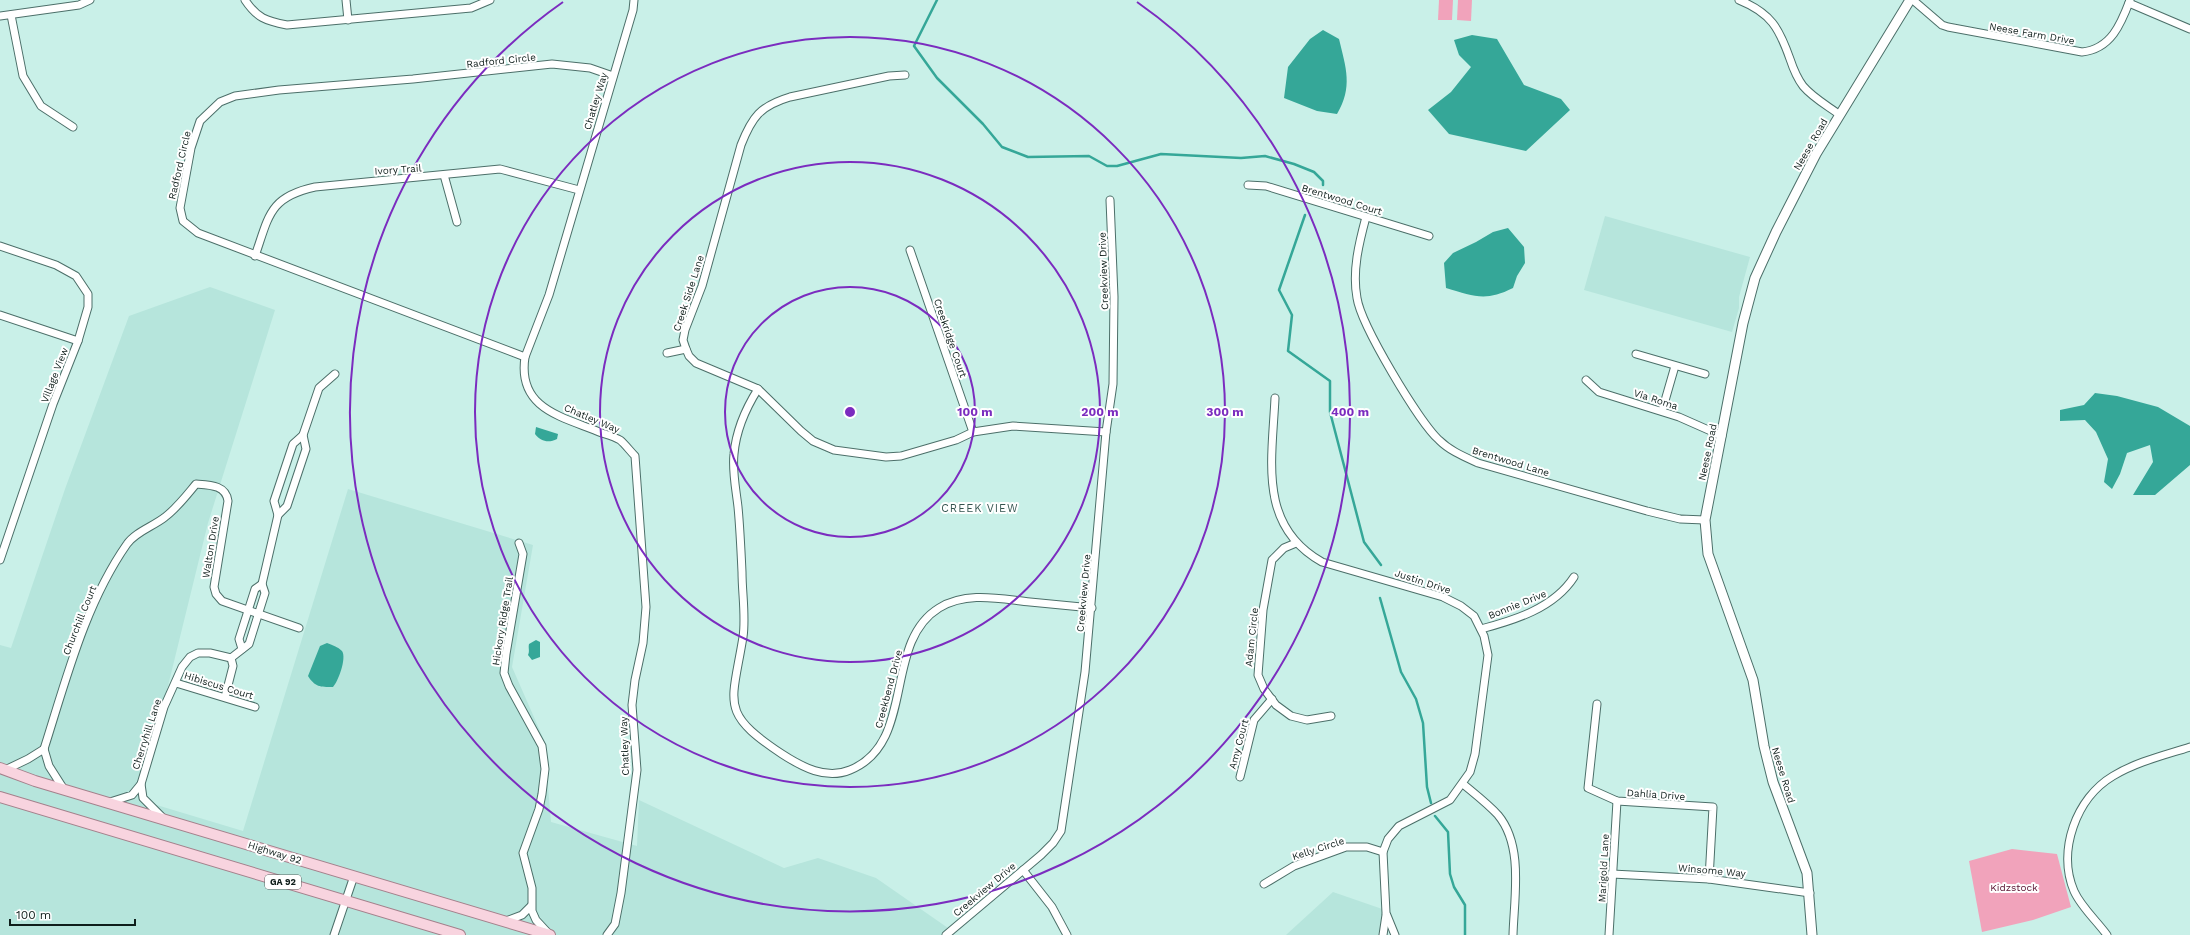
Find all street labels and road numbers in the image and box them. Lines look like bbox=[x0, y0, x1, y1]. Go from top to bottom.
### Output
street label: Neese Farm Drive bbox=[1988, 21, 2076, 46]
street label: Radford Circle bbox=[466, 51, 537, 70]
street label: Chatley Way bbox=[582, 70, 610, 131]
street label: Neese Road bbox=[1791, 117, 1830, 172]
street label: Radford Circle bbox=[166, 130, 193, 200]
street label: Ivory Trail bbox=[374, 162, 422, 177]
street label: Brentwood Court bbox=[1300, 182, 1384, 217]
street label: Creekview Drive bbox=[1097, 232, 1110, 310]
street label: Creek Side Lane bbox=[671, 254, 706, 333]
street label: Creekridge Court bbox=[932, 297, 969, 380]
street label: Village View bbox=[39, 345, 70, 404]
street label: Via Roma bbox=[1632, 387, 1680, 412]
street label: Chatley Way bbox=[562, 402, 622, 435]
street label: Neese Road bbox=[1696, 423, 1719, 481]
street label: Brentwood Lane bbox=[1471, 445, 1551, 479]
street label: Walton Drive bbox=[200, 515, 221, 579]
street label: Creekview Drive bbox=[1075, 554, 1092, 632]
street label: Justin Drive bbox=[1393, 567, 1452, 596]
street label: Hickory Ridge Trail bbox=[490, 576, 515, 666]
street label: Churchill Court bbox=[61, 583, 99, 656]
street label: Bonnie Drive bbox=[1487, 588, 1548, 621]
street label: Adam Circle bbox=[1243, 607, 1260, 667]
street label: Creekbend Drive bbox=[873, 648, 904, 730]
street label: Hibiscus Court bbox=[183, 670, 255, 701]
street label: Cherryhill Lane bbox=[130, 697, 163, 771]
street label: Chatley Way bbox=[618, 715, 631, 776]
street label: Amy Court bbox=[1227, 717, 1251, 770]
street label: Neese Road bbox=[1770, 746, 1797, 804]
street label: Dahlia Drive bbox=[1626, 787, 1686, 802]
street label: Marigold Lane bbox=[1596, 833, 1611, 903]
street label: Kelly Circle bbox=[1291, 835, 1346, 862]
street label: Highway 92 bbox=[247, 839, 303, 866]
street label: Creekview Drive bbox=[951, 860, 1018, 919]
street label: Winsome Way bbox=[1678, 862, 1747, 879]
road number: GA 92 bbox=[265, 875, 301, 889]

